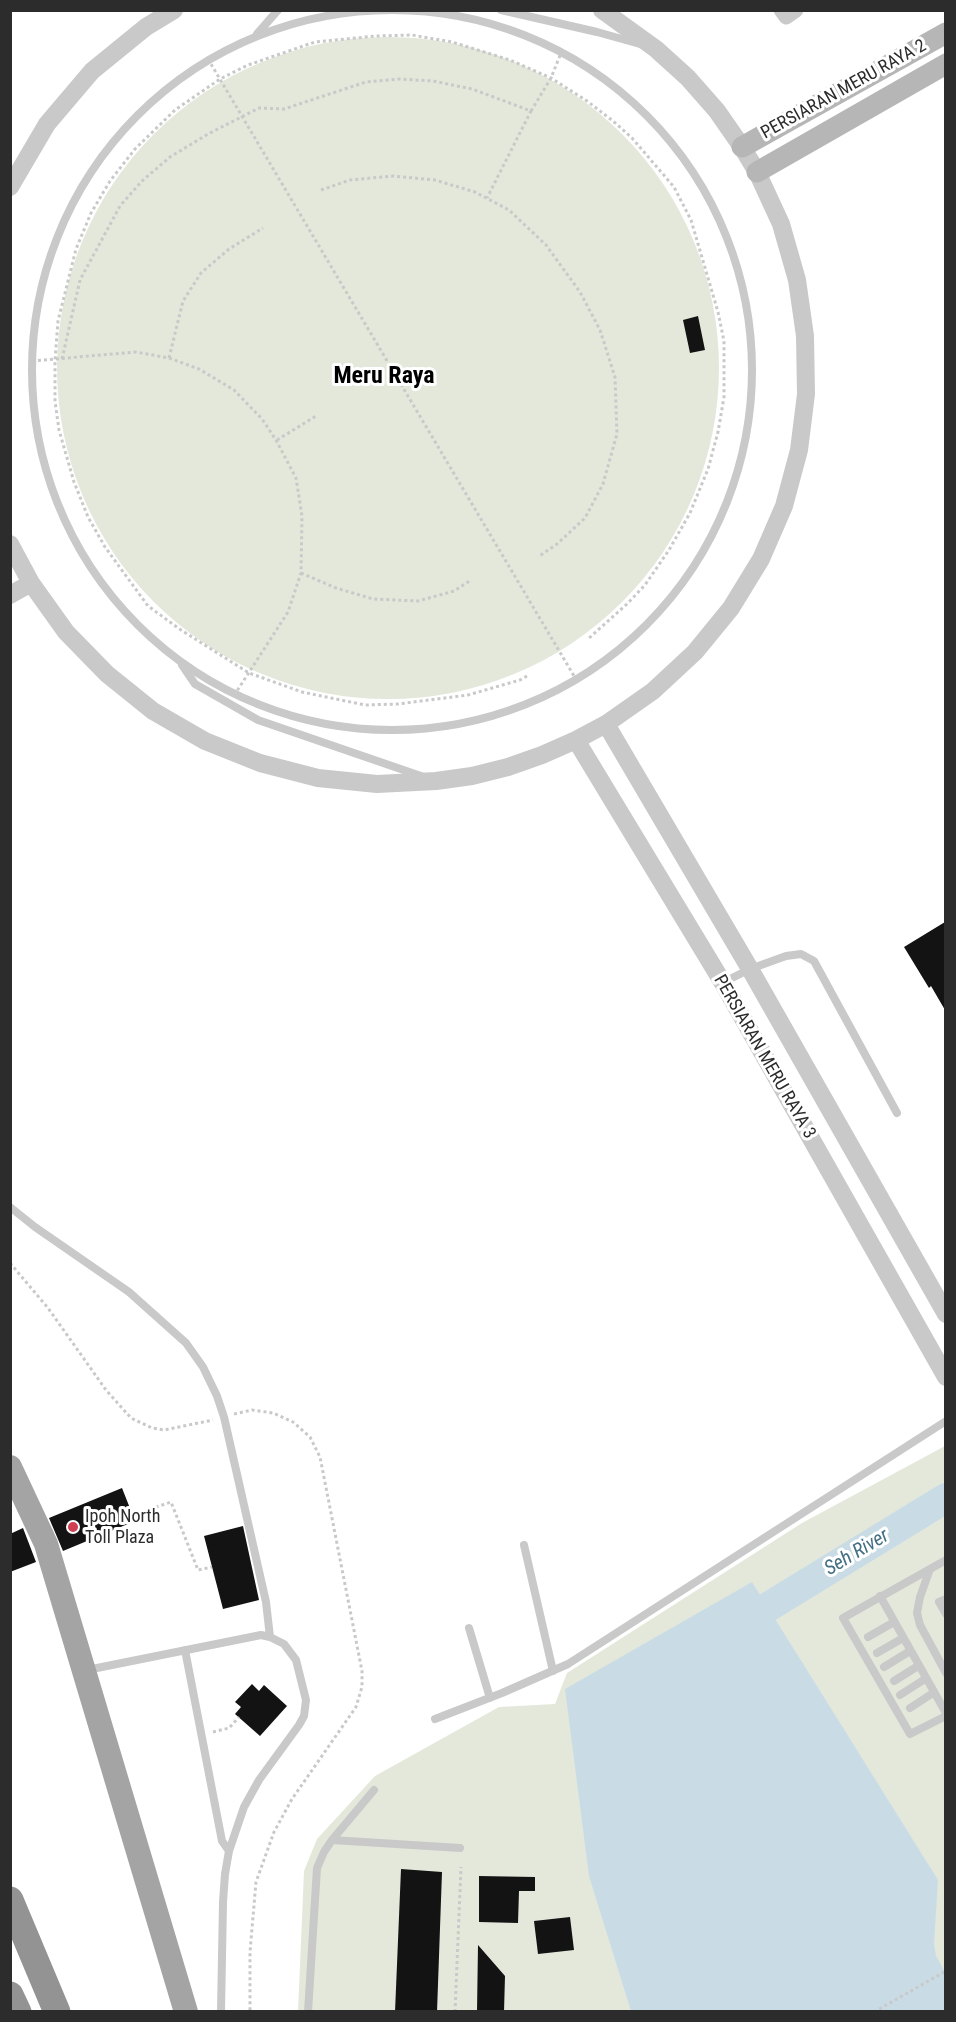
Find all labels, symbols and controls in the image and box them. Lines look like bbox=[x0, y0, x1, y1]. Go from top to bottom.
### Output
street label: PERSIARAN MERU RAYA 2 bbox=[758, 36, 930, 144]
district label: Meru Raya bbox=[333, 363, 435, 391]
street label: PERSIARAN MERU RAYA 3 bbox=[708, 971, 820, 1143]
place label: Ipoh North Toll Plaza bbox=[85, 1506, 160, 1549]
marker: Ipoh North Toll Plaza bbox=[66, 1520, 80, 1534]
water label: Seh River bbox=[820, 1524, 894, 1582]

